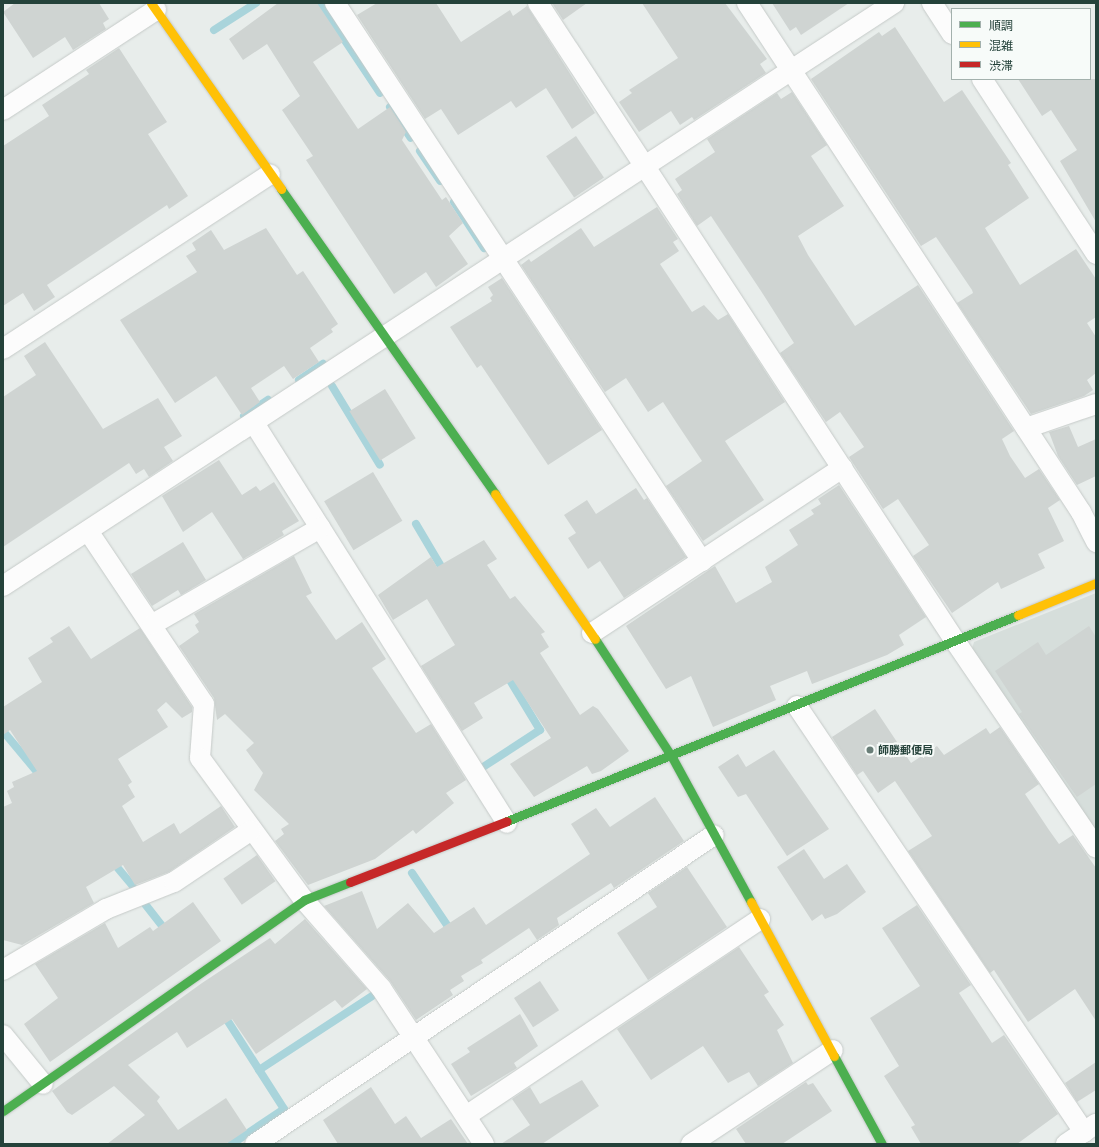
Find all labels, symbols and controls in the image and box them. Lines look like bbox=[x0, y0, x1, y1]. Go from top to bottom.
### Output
legend bbox=[951, 8, 1091, 80]
text: 順調 bbox=[989, 18, 1013, 32]
text: 混雑 bbox=[989, 38, 1013, 52]
text: 渋滞 bbox=[989, 58, 1013, 72]
place label: 師勝郵便局 bbox=[878, 743, 933, 757]
marker: 師勝郵便局 bbox=[865, 745, 875, 755]

